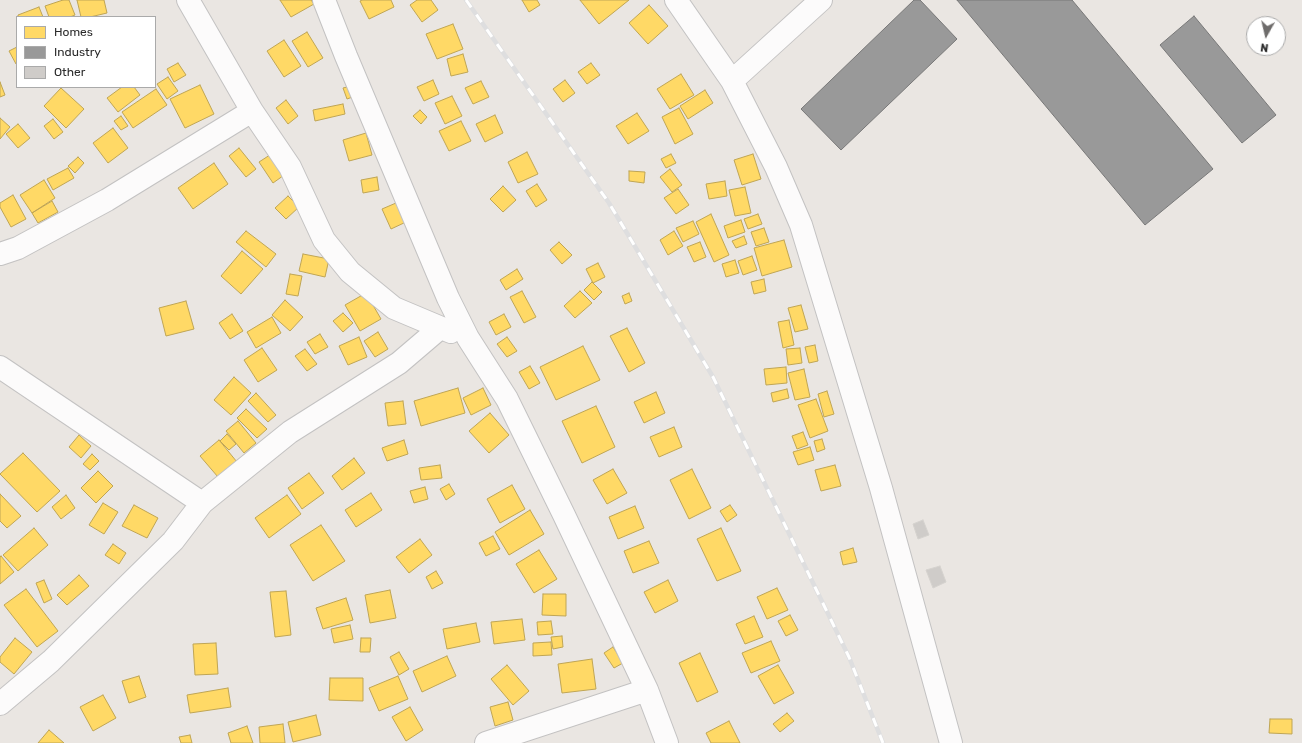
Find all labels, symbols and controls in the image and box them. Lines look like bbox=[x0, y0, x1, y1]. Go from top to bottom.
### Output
legend bbox=[16, 16, 156, 88]
north arrow bbox=[1246, 16, 1286, 56]
text: Homes bbox=[54, 25, 93, 39]
text: N bbox=[1260, 40, 1269, 54]
text: Industry bbox=[54, 45, 101, 59]
text: Other bbox=[54, 65, 85, 79]

